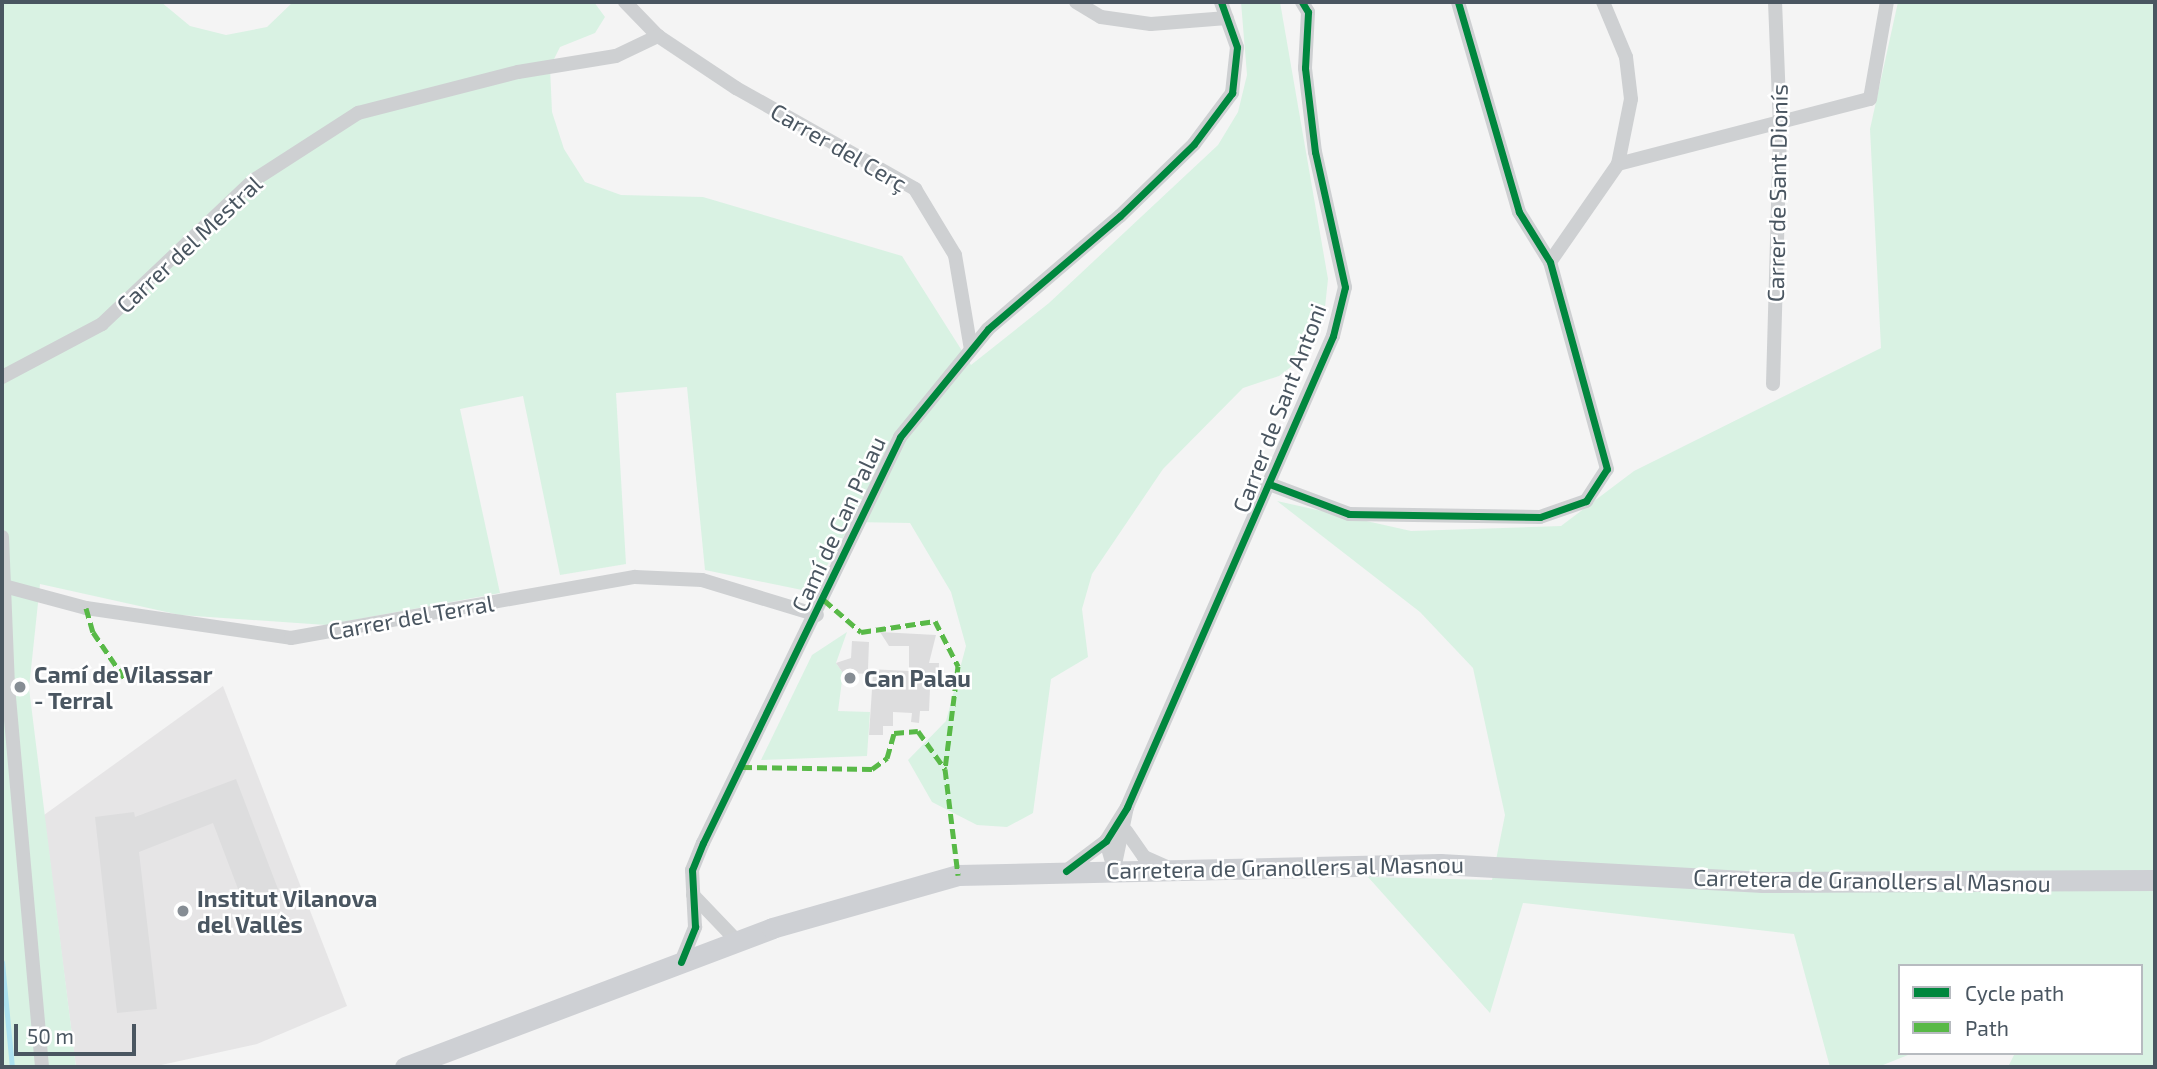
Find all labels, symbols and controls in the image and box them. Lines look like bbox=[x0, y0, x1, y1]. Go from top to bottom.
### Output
street label: Carrer de Sant Dionís bbox=[1761, 83, 1793, 303]
street label: Carrer del Cerç bbox=[766, 97, 912, 197]
street label: Carrer del Mestral bbox=[110, 169, 268, 319]
street label: Carrer de Sant Antoni bbox=[1226, 299, 1332, 517]
street label: Camí de Can Palau bbox=[785, 432, 891, 616]
street label: Carrer del Terral bbox=[325, 589, 497, 645]
place label: Camí de Vilassar - Terral bbox=[34, 660, 213, 714]
place label: Can Palau bbox=[864, 664, 971, 692]
marker: Can Palau bbox=[842, 670, 858, 686]
marker: Camí de Vilassar - Terral bbox=[12, 679, 28, 695]
street label: Carretera de Granollers al Masnou bbox=[1106, 850, 1464, 884]
street label: Carretera de Granollers al Masnou bbox=[1693, 863, 2051, 897]
place label: Institut Vilanova del Vallès bbox=[197, 884, 378, 938]
marker: Institut Vilanova del Vallès bbox=[175, 903, 191, 919]
legend bbox=[1898, 964, 2143, 1055]
text: Cycle path bbox=[1965, 980, 2064, 1005]
scale bar bbox=[18, 1010, 140, 1054]
text: Path bbox=[1965, 1015, 2009, 1040]
text: 50 m bbox=[27, 1023, 74, 1048]

